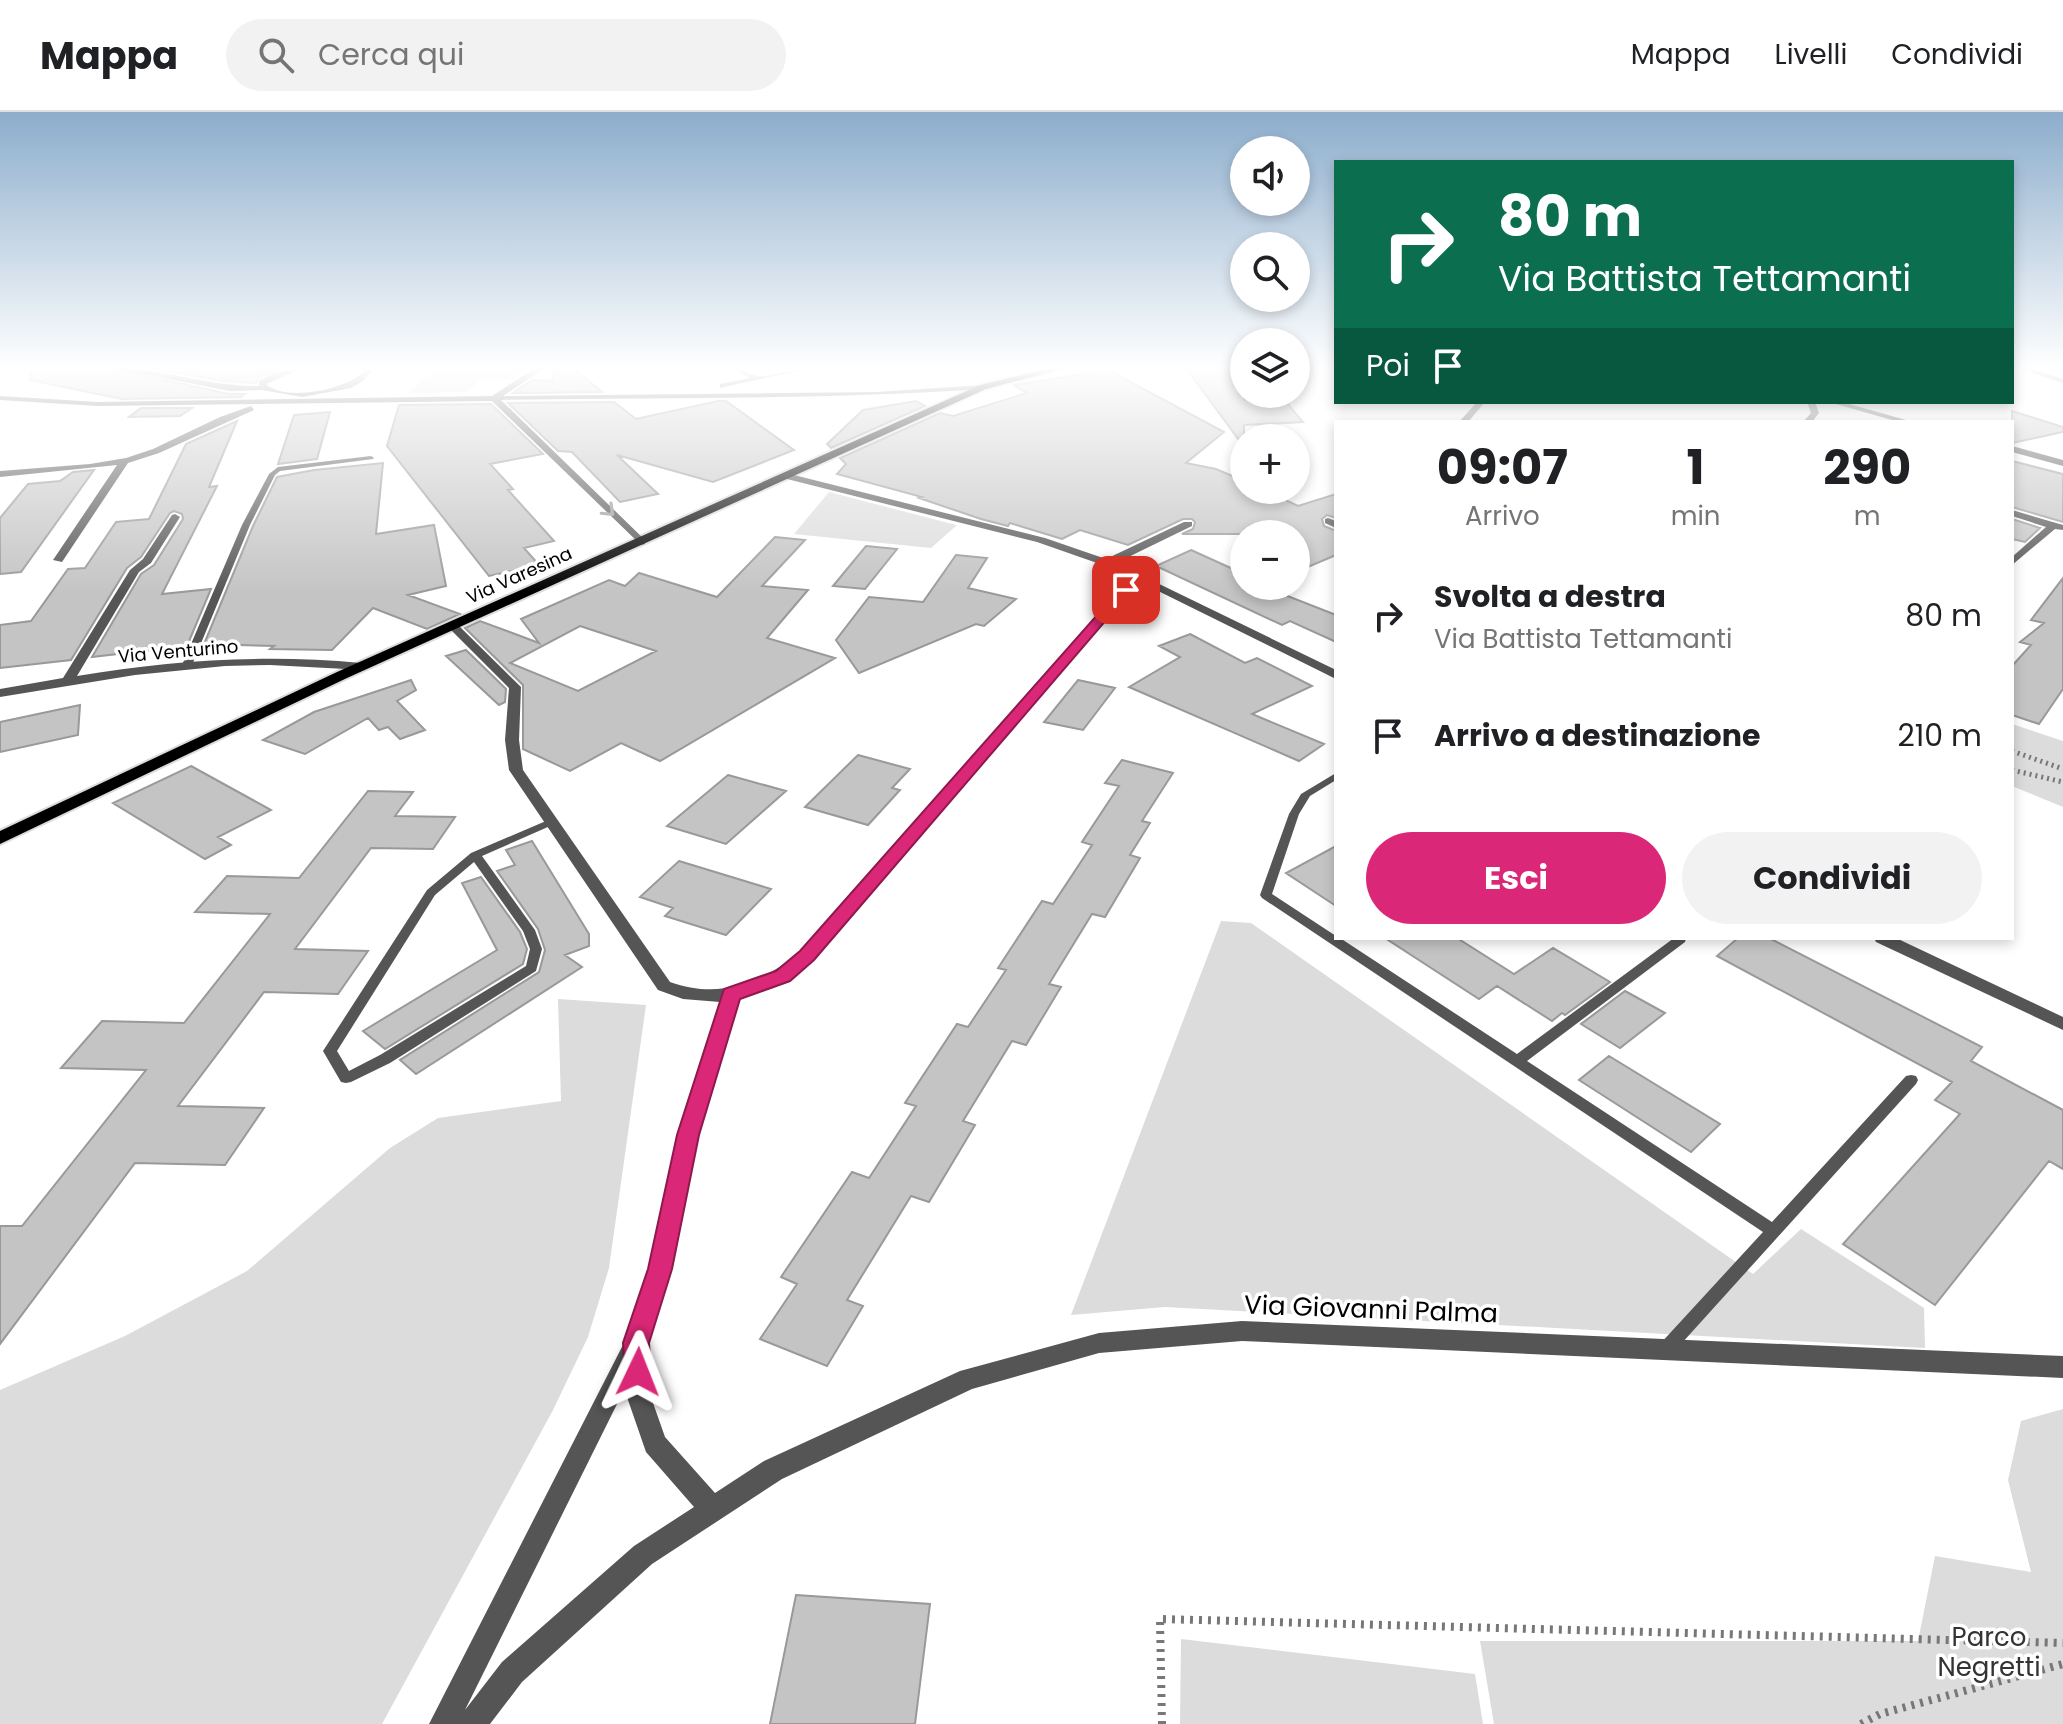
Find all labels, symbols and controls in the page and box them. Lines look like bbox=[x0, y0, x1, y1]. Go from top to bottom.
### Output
search box bbox=[226, 19, 786, 91]
text: Mappa bbox=[40, 29, 178, 82]
icon: search bbox=[254, 33, 298, 77]
text: Cerca qui bbox=[318, 33, 464, 76]
text: Mappa bbox=[1631, 35, 1731, 74]
text: Livelli bbox=[1775, 35, 1847, 74]
text: Condividi bbox=[1891, 35, 2023, 74]
map controls bbox=[1230, 136, 1310, 600]
button: sound bbox=[1230, 136, 1310, 216]
text: 80 m bbox=[1498, 177, 1642, 256]
icon: right bbox=[1366, 192, 1470, 296]
button: search bbox=[1230, 232, 1310, 312]
text: Via Battista Tettamanti bbox=[1498, 253, 1911, 304]
button: layers bbox=[1230, 328, 1310, 408]
text: Poi bbox=[1366, 344, 1410, 387]
icon: arrive bbox=[1426, 344, 1470, 388]
button: + bbox=[1230, 424, 1310, 504]
text: 09:07 bbox=[1437, 434, 1568, 501]
text: 1 bbox=[1687, 434, 1705, 501]
text: 290 bbox=[1823, 434, 1911, 501]
text: Arrivo bbox=[1465, 498, 1540, 534]
text: min bbox=[1671, 498, 1721, 534]
text: m bbox=[1854, 498, 1881, 534]
one-way arrow bbox=[600, 502, 614, 516]
button: − bbox=[1230, 520, 1310, 600]
street label: Via Varesina bbox=[462, 541, 576, 609]
pin bbox=[1092, 556, 1160, 624]
icon: arrive bbox=[1104, 568, 1148, 612]
text: Svolta a destra bbox=[1434, 575, 1666, 618]
icon: right bbox=[1366, 594, 1410, 638]
text: 80 m bbox=[1905, 594, 1982, 637]
text: Via Battista Tettamanti bbox=[1434, 621, 1732, 657]
street label: Via Venturino bbox=[117, 633, 239, 669]
icon: arrive bbox=[1366, 714, 1410, 758]
text: Arrivo a destinazione bbox=[1434, 714, 1760, 757]
text: 210 m bbox=[1897, 714, 1982, 757]
button: Esci bbox=[1366, 832, 1666, 924]
button: Condividi bbox=[1682, 832, 1982, 924]
street label: Via Giovanni Palma bbox=[1243, 1287, 1499, 1331]
position arrow bbox=[596, 1330, 680, 1414]
park label: Parco Negretti bbox=[1937, 1619, 2041, 1685]

